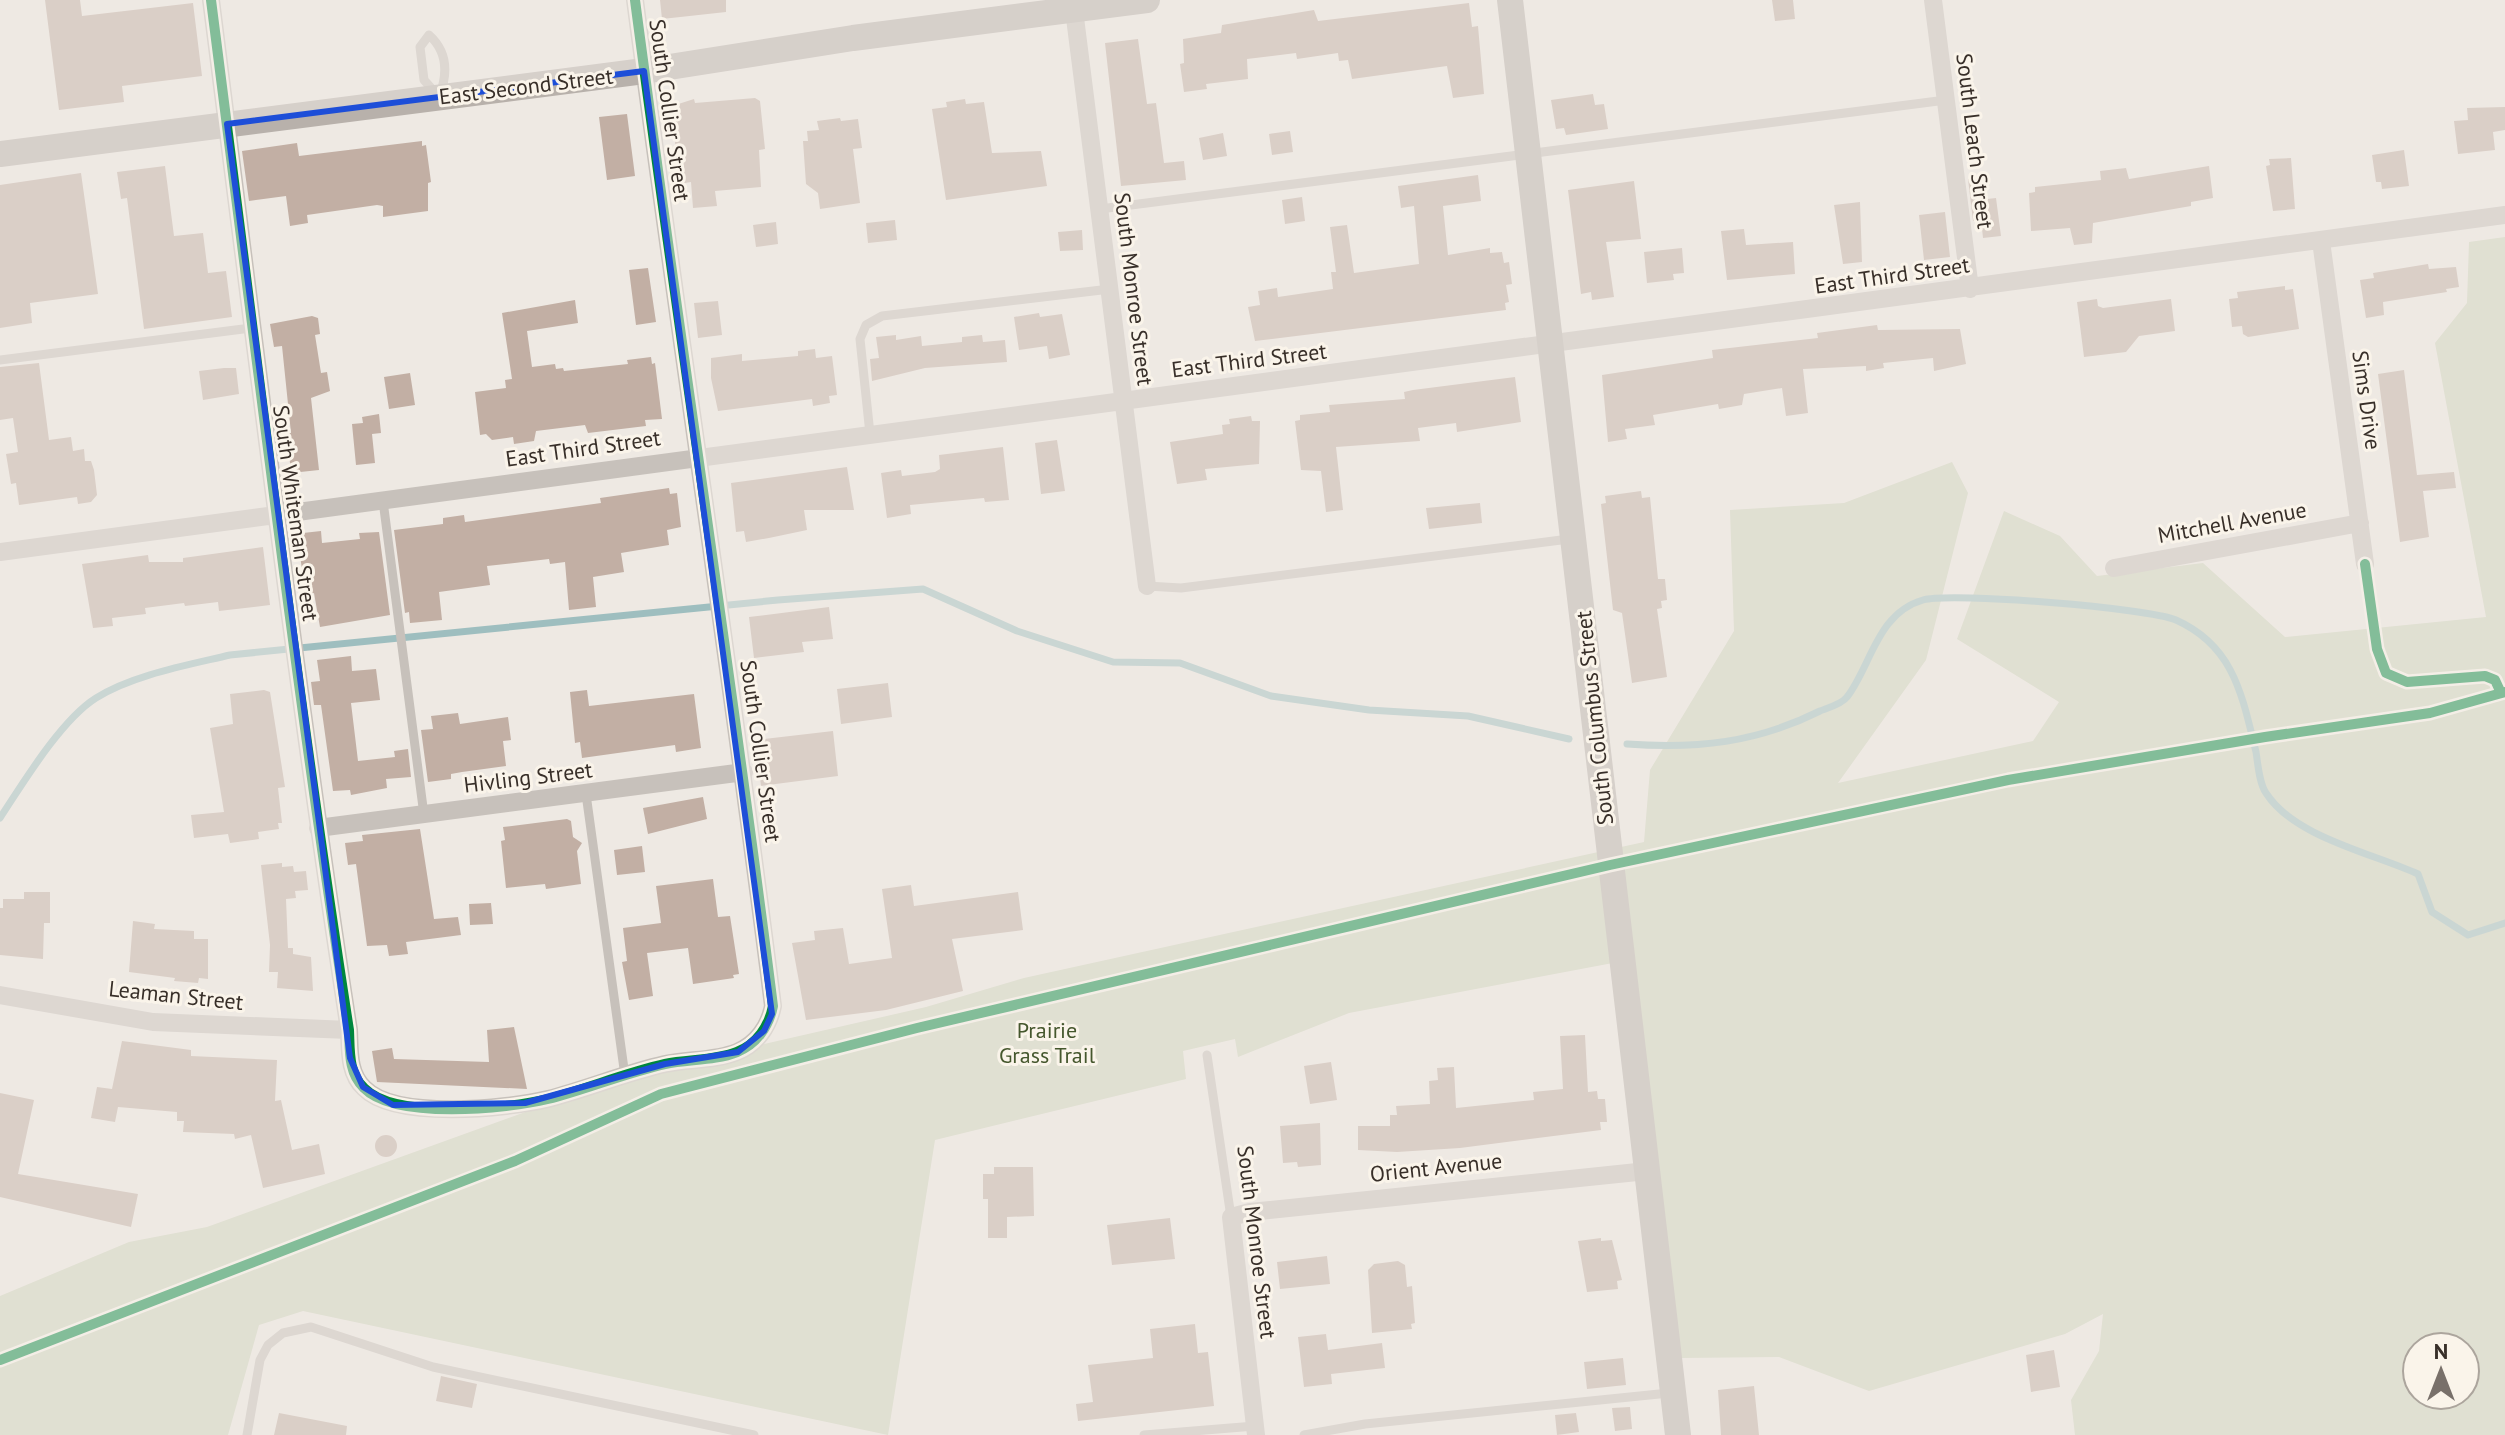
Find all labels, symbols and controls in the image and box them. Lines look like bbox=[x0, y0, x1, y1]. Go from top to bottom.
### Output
street label: South Collier Street bbox=[643, 17, 697, 203]
street label: South Leach Street bbox=[1950, 52, 2000, 231]
street label: East Second Street bbox=[437, 61, 615, 111]
street label: South Monroe Street bbox=[1108, 191, 1160, 388]
street label: East Third Street bbox=[1813, 250, 1972, 300]
street label: East Third Street bbox=[1170, 337, 1329, 383]
street label: Sims Drive bbox=[2346, 349, 2388, 451]
street label: South Whiteman Street bbox=[267, 403, 325, 623]
street label: East Third Street bbox=[504, 423, 663, 473]
street label: Mitchell Avenue bbox=[2156, 495, 2308, 549]
street label: South Columbus Street bbox=[1569, 609, 1619, 827]
street label: South Collier Street bbox=[734, 658, 788, 844]
street label: Hivling Street bbox=[462, 755, 595, 799]
street label: Leaman Street bbox=[107, 974, 245, 1016]
park label: Prairie Grass Trail bbox=[999, 1016, 1096, 1069]
street label: South Monroe Street bbox=[1231, 1144, 1283, 1341]
street label: Orient Avenue bbox=[1368, 1146, 1504, 1188]
north arrow bbox=[2401, 1331, 2481, 1411]
text: N bbox=[2434, 1337, 2448, 1365]

